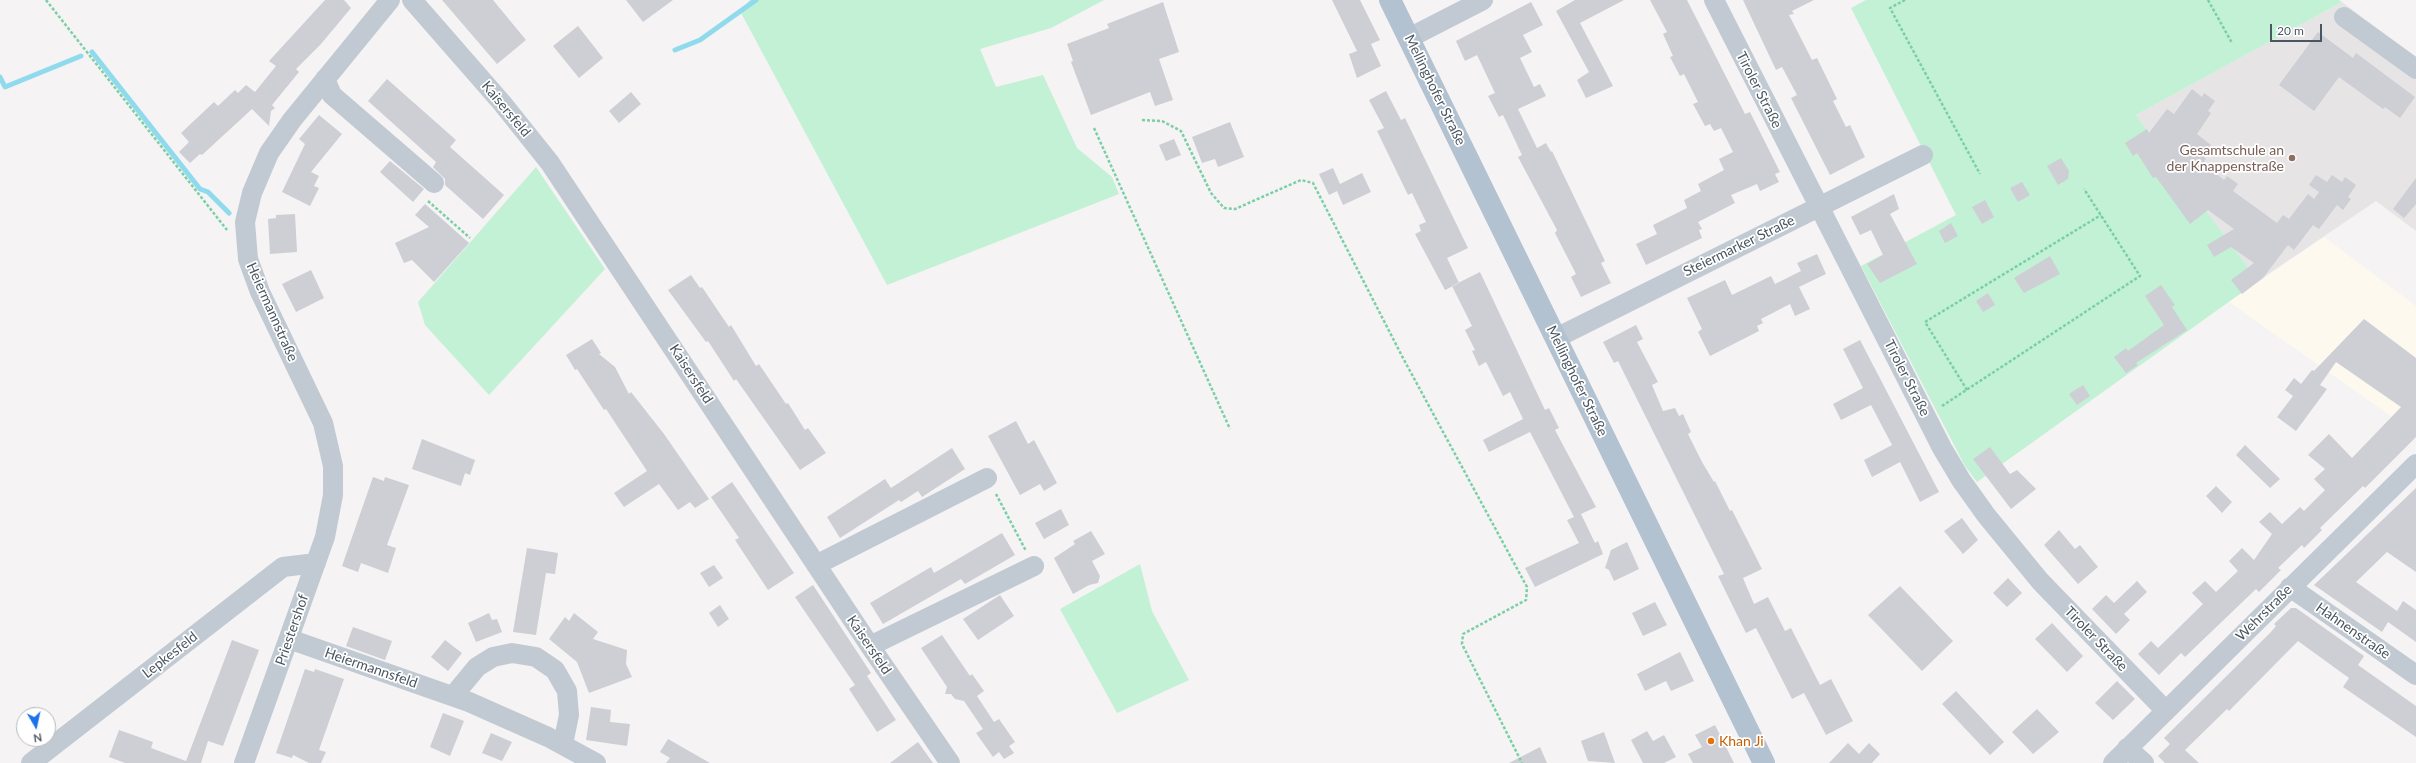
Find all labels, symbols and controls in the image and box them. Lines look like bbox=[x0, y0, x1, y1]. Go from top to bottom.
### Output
scale bar bbox=[2272, 16, 2324, 42]
text: 20 m bbox=[2277, 23, 2304, 38]
street label: Mellinghofer Straße bbox=[1401, 32, 1469, 148]
street label: Tiroler Straße bbox=[1733, 49, 1785, 131]
street label: Kaisersfeld bbox=[478, 78, 534, 140]
place label: Gesamtschule an der Knappenstraße bbox=[2167, 142, 2284, 174]
marker: Gesamtschule an der Knappenstraße bbox=[2287, 153, 2297, 163]
street label: Steiermarker Straße bbox=[1681, 212, 1797, 280]
street label: Heiermannstraße bbox=[243, 260, 301, 364]
street label: Mellinghofer Straße bbox=[1543, 323, 1611, 439]
street label: Tiroler Straße bbox=[1881, 337, 1933, 419]
street label: Kaisersfeld bbox=[666, 341, 716, 407]
street label: Wehrstraße bbox=[2232, 581, 2296, 645]
street label: Priestershof bbox=[272, 592, 312, 668]
street label: Hahnenstraße bbox=[2313, 599, 2393, 663]
street label: Tiroler Straße bbox=[2061, 603, 2131, 675]
street label: Kaisersfeld bbox=[843, 612, 895, 678]
street label: Lepkesfeld bbox=[139, 628, 201, 682]
street label: Heiermannsfeld bbox=[322, 644, 420, 692]
north arrow bbox=[16, 707, 56, 747]
text: N bbox=[33, 731, 43, 745]
place label: Khan Ji bbox=[1719, 733, 1764, 749]
marker: Khan Ji bbox=[1706, 736, 1716, 746]

